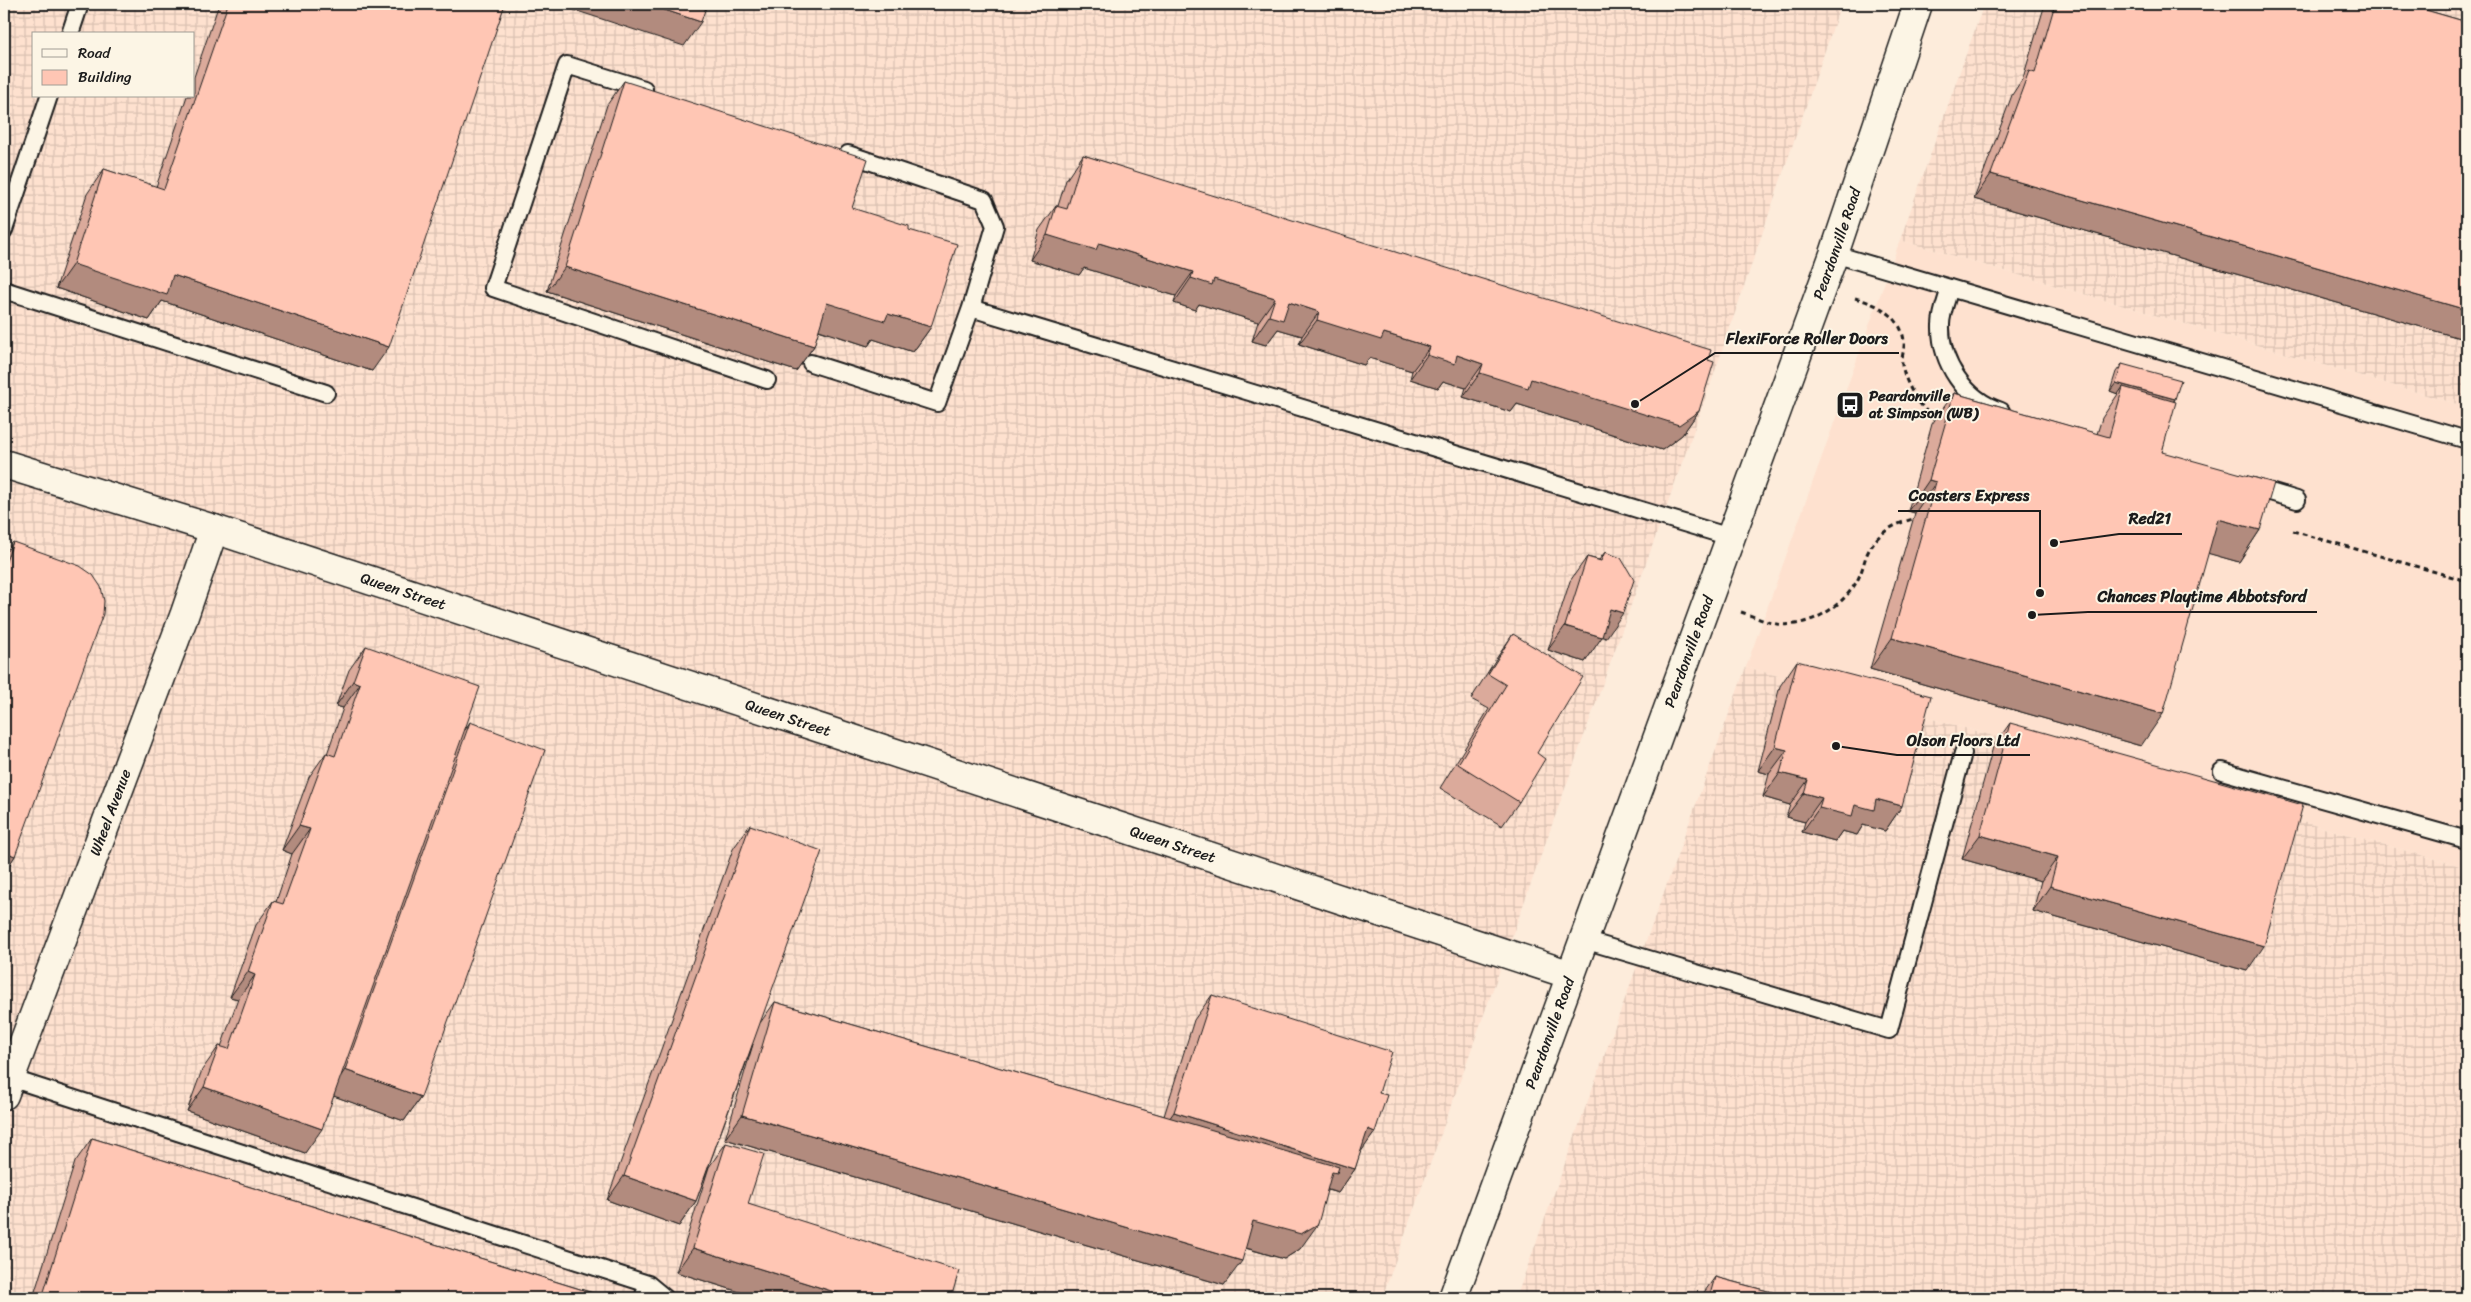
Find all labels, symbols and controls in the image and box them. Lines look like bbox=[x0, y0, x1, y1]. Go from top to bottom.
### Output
legend bbox=[32, 32, 195, 98]
text: Road bbox=[78, 40, 111, 66]
text: Building bbox=[78, 64, 132, 90]
street label: Peardonville Road bbox=[1805, 183, 1869, 304]
callout: FlexiForce Roller Doors bbox=[1715, 322, 1899, 353]
text: FlexiForce Roller Doors bbox=[1725, 324, 1888, 353]
place label: Peardonville at Simpson (WB) bbox=[1868, 383, 1980, 426]
bus stop icon: Peardonville at Simpson (WB) bbox=[1835, 390, 1865, 420]
callout: Coasters Express bbox=[1898, 480, 2040, 511]
text: Coasters Express bbox=[1908, 481, 2030, 510]
callout: Red21 bbox=[2119, 503, 2182, 534]
text: Red21 bbox=[2128, 504, 2171, 533]
street label: Queen Street bbox=[357, 565, 450, 618]
callout: Chances Playtime Abbotsford bbox=[2088, 581, 2317, 612]
text: Chances Playtime Abbotsford bbox=[2097, 582, 2308, 611]
street label: Peardonville Road bbox=[1657, 591, 1722, 711]
street label: Queen Street bbox=[742, 691, 835, 744]
callout: Olson Floors Ltd bbox=[1897, 724, 2030, 755]
text: Olson Floors Ltd bbox=[1906, 726, 2021, 755]
street label: Wheel Avenue bbox=[82, 765, 139, 859]
street label: Queen Street bbox=[1126, 818, 1219, 870]
street label: Peardonville Road bbox=[1517, 973, 1582, 1093]

